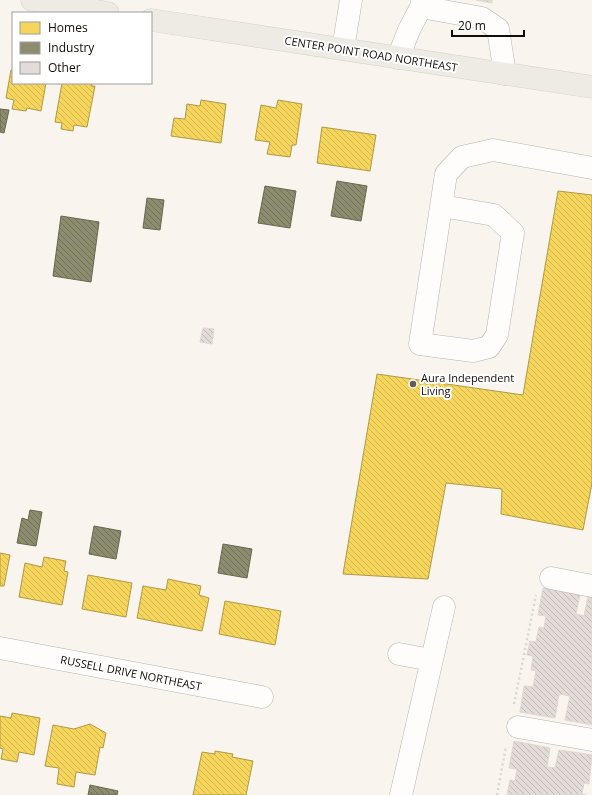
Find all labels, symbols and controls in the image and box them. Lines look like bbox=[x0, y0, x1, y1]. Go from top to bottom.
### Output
legend bbox=[12, 12, 152, 84]
scale bar bbox=[452, 12, 524, 38]
text: 20 m bbox=[458, 17, 486, 34]
text: Homes bbox=[48, 19, 88, 36]
street label: CENTER POINT ROAD NORTHEAST bbox=[284, 32, 459, 75]
text: Industry bbox=[48, 39, 95, 56]
text: Other bbox=[48, 59, 81, 76]
place label: Aura Independent Living bbox=[421, 370, 514, 398]
marker: Aura Independent Living bbox=[408, 379, 418, 389]
street label: RUSSELL DRIVE NORTHEAST bbox=[59, 651, 203, 694]

